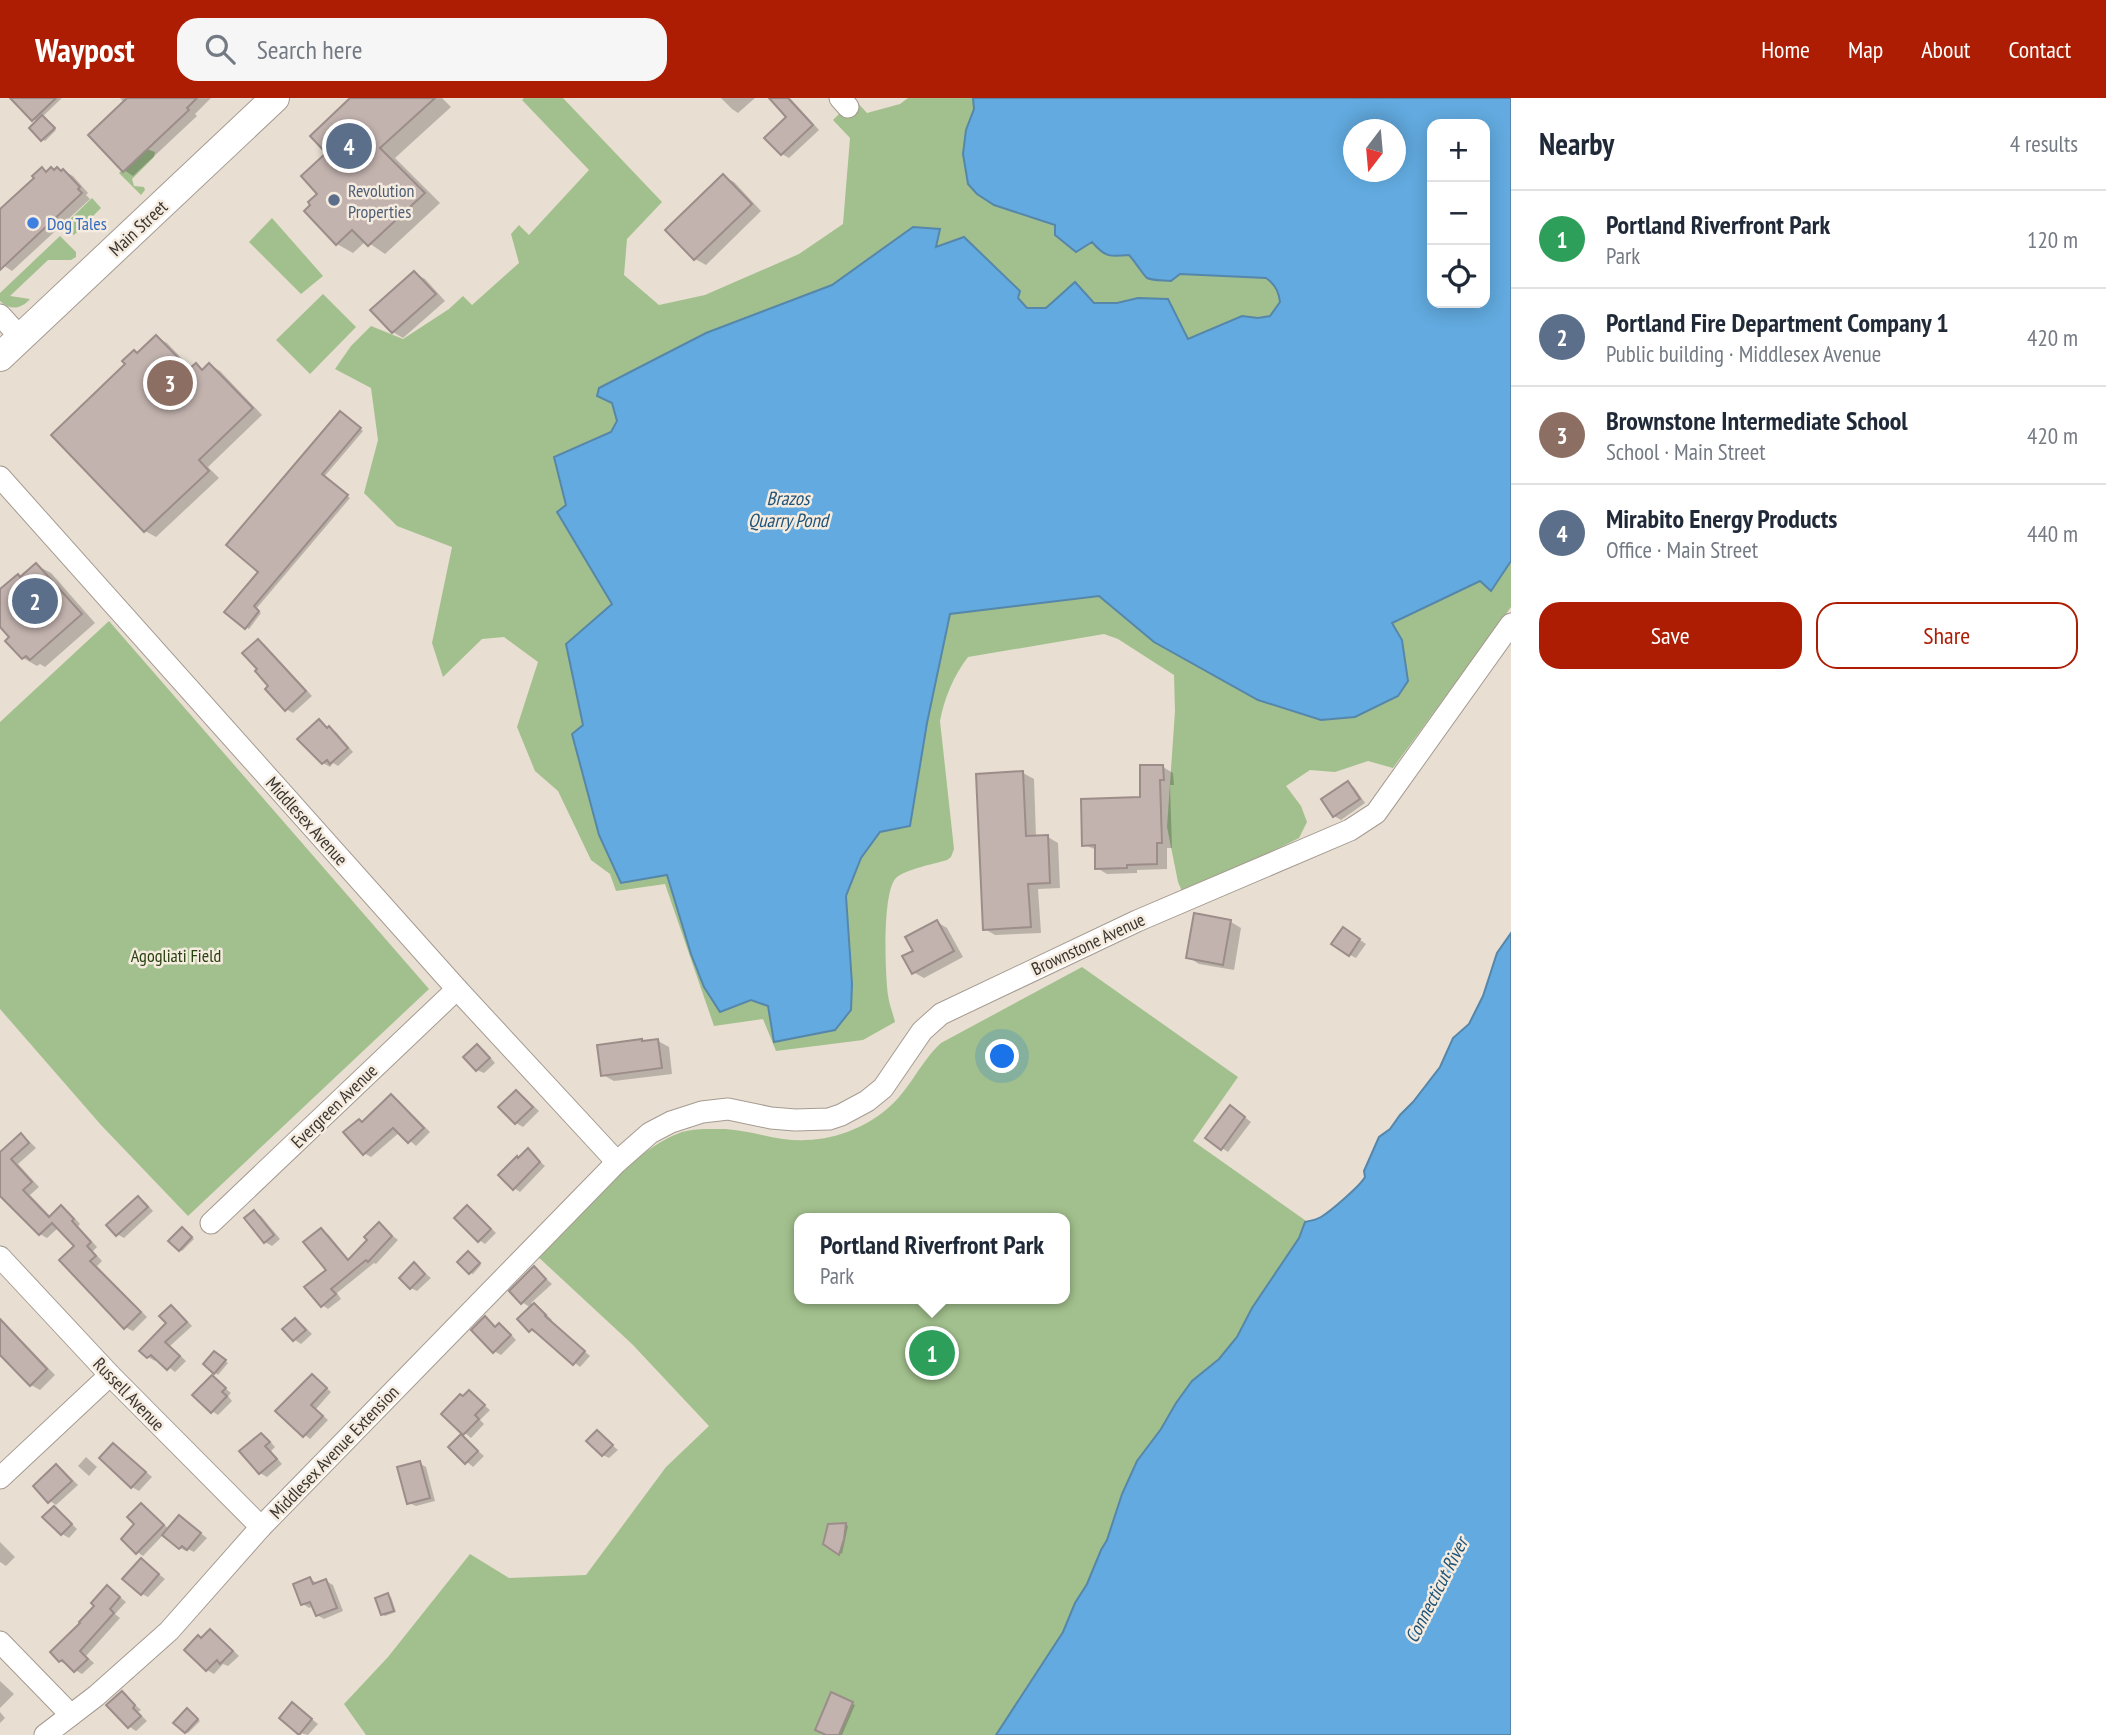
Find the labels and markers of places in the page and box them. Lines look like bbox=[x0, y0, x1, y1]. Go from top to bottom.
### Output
pin: 4 bbox=[326, 120, 372, 172]
place label: Revolution Properties bbox=[348, 179, 414, 223]
marker: Revolution Properties bbox=[326, 192, 342, 208]
place label: Dog Tales bbox=[47, 212, 107, 235]
marker: Dog Tales bbox=[25, 215, 41, 231]
pin: 3 bbox=[147, 357, 193, 409]
pin: 2 bbox=[12, 575, 58, 627]
pin: 1 bbox=[909, 1327, 955, 1379]

